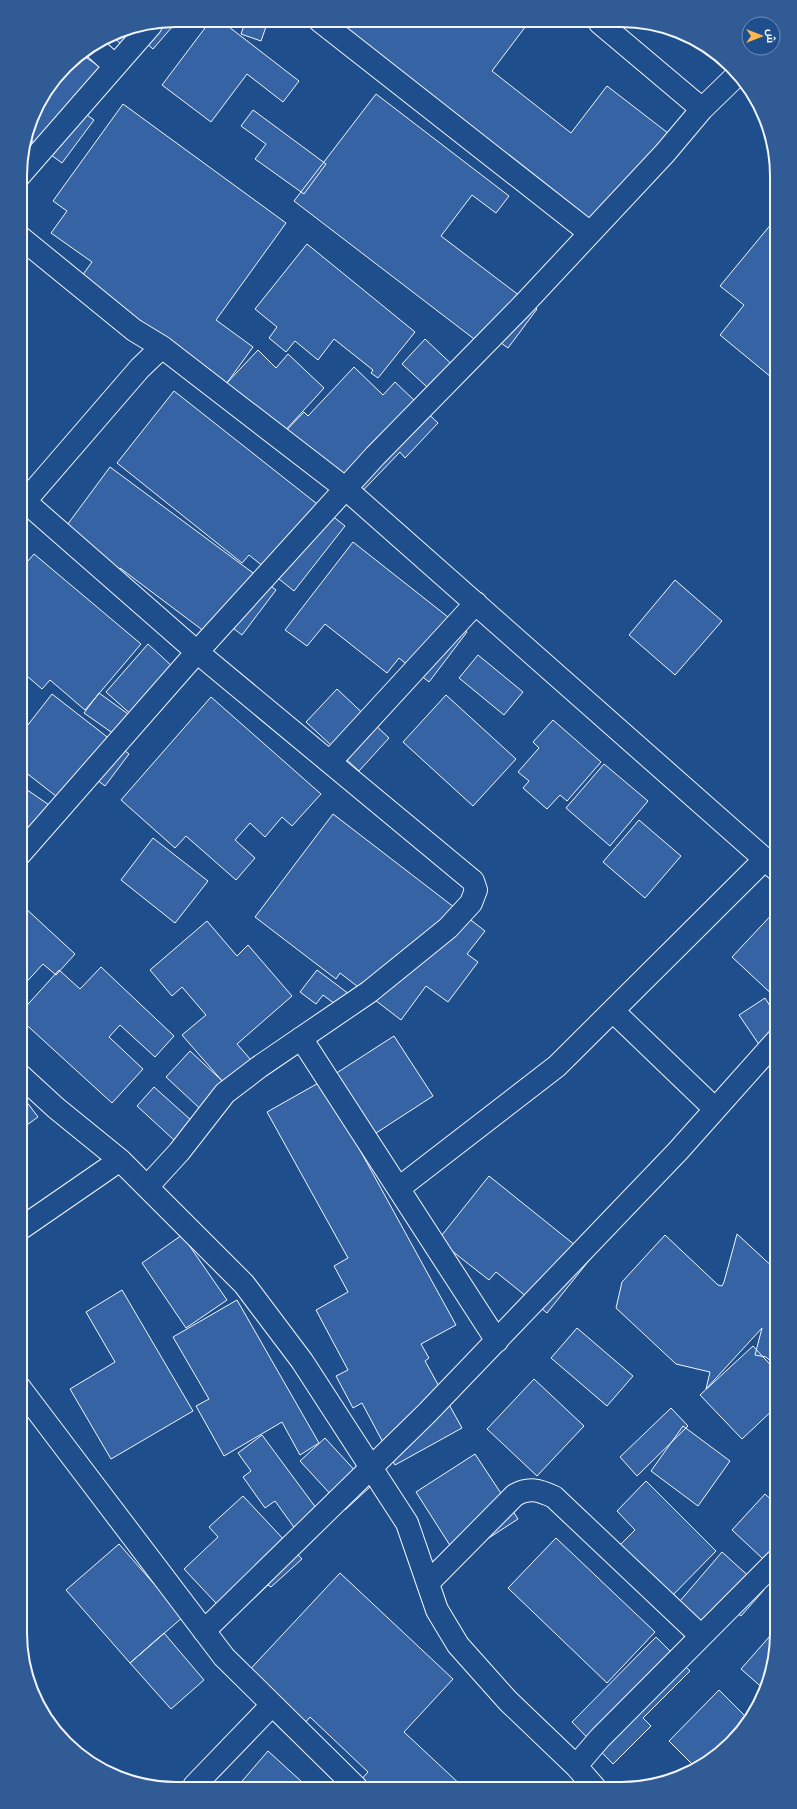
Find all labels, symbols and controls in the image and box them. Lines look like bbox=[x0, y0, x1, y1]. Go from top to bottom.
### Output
north arrow bbox=[741, 16, 781, 56]
text: ش bbox=[764, 29, 778, 43]

